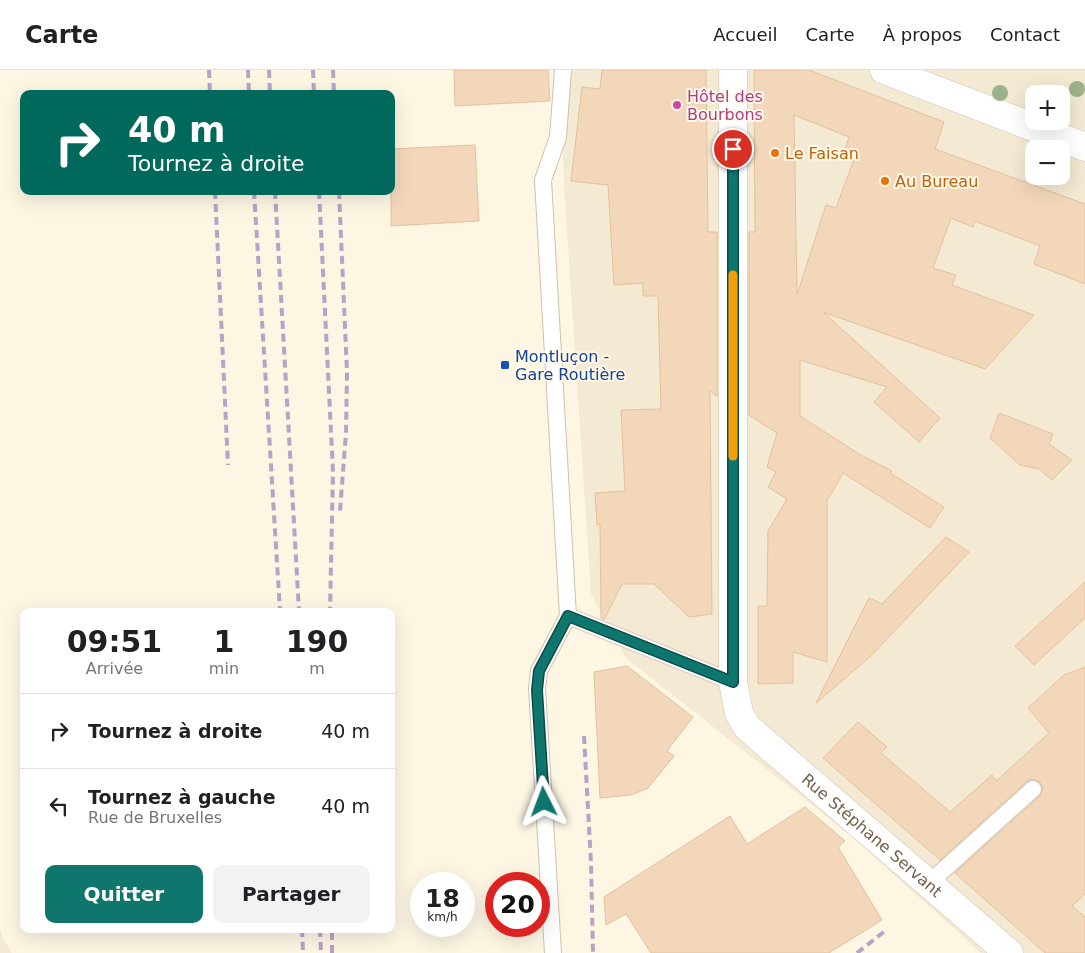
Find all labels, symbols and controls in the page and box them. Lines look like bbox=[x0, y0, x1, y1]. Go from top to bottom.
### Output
text: Carte bbox=[25, 21, 98, 49]
text: Accueil bbox=[713, 24, 778, 45]
text: Carte bbox=[806, 24, 855, 45]
text: À propos bbox=[883, 24, 962, 45]
text: Contact bbox=[990, 24, 1060, 45]
map controls bbox=[1025, 85, 1070, 185]
button: + bbox=[1025, 85, 1070, 130]
place label: Hôtel des Bourbons bbox=[687, 87, 763, 124]
marker: Hôtel des Bourbons bbox=[671, 99, 683, 111]
icon: right bbox=[45, 110, 110, 175]
text: 40 m bbox=[128, 110, 225, 150]
pin bbox=[712, 128, 754, 170]
icon: arrive bbox=[719, 135, 747, 163]
button: − bbox=[1025, 140, 1070, 185]
place label: Le Faisan bbox=[785, 144, 859, 163]
marker: Le Faisan bbox=[769, 147, 781, 159]
text: Tournez à droite bbox=[128, 151, 305, 176]
place label: Au Bureau bbox=[895, 172, 978, 191]
marker: Au Bureau bbox=[879, 175, 891, 187]
place label: Montluçon - Gare Routière bbox=[515, 347, 625, 384]
marker: Montluçon - Gare Routière bbox=[499, 359, 511, 371]
text: 09:51 bbox=[67, 624, 162, 659]
text: 1 bbox=[213, 624, 234, 659]
text: 190 bbox=[286, 624, 348, 659]
text: Arrivée bbox=[86, 659, 143, 678]
text: min bbox=[209, 659, 239, 678]
text: m bbox=[309, 659, 325, 678]
icon: right bbox=[45, 717, 73, 745]
text: Tournez à droite bbox=[88, 720, 262, 742]
text: 40 m bbox=[321, 720, 370, 742]
street label: Rue Stéphane Servant bbox=[798, 769, 946, 901]
position arrow bbox=[517, 775, 569, 827]
text: Tournez à gauche bbox=[88, 786, 276, 808]
icon: left bbox=[45, 792, 73, 820]
text: 40 m bbox=[321, 795, 370, 817]
text: Rue de Bruxelles bbox=[88, 808, 222, 827]
button: Quitter bbox=[45, 865, 203, 923]
button: Partager bbox=[213, 865, 370, 923]
speed limit sign: 20 bbox=[485, 872, 550, 937]
text: 18 bbox=[425, 884, 460, 913]
text: km/h bbox=[427, 910, 458, 924]

